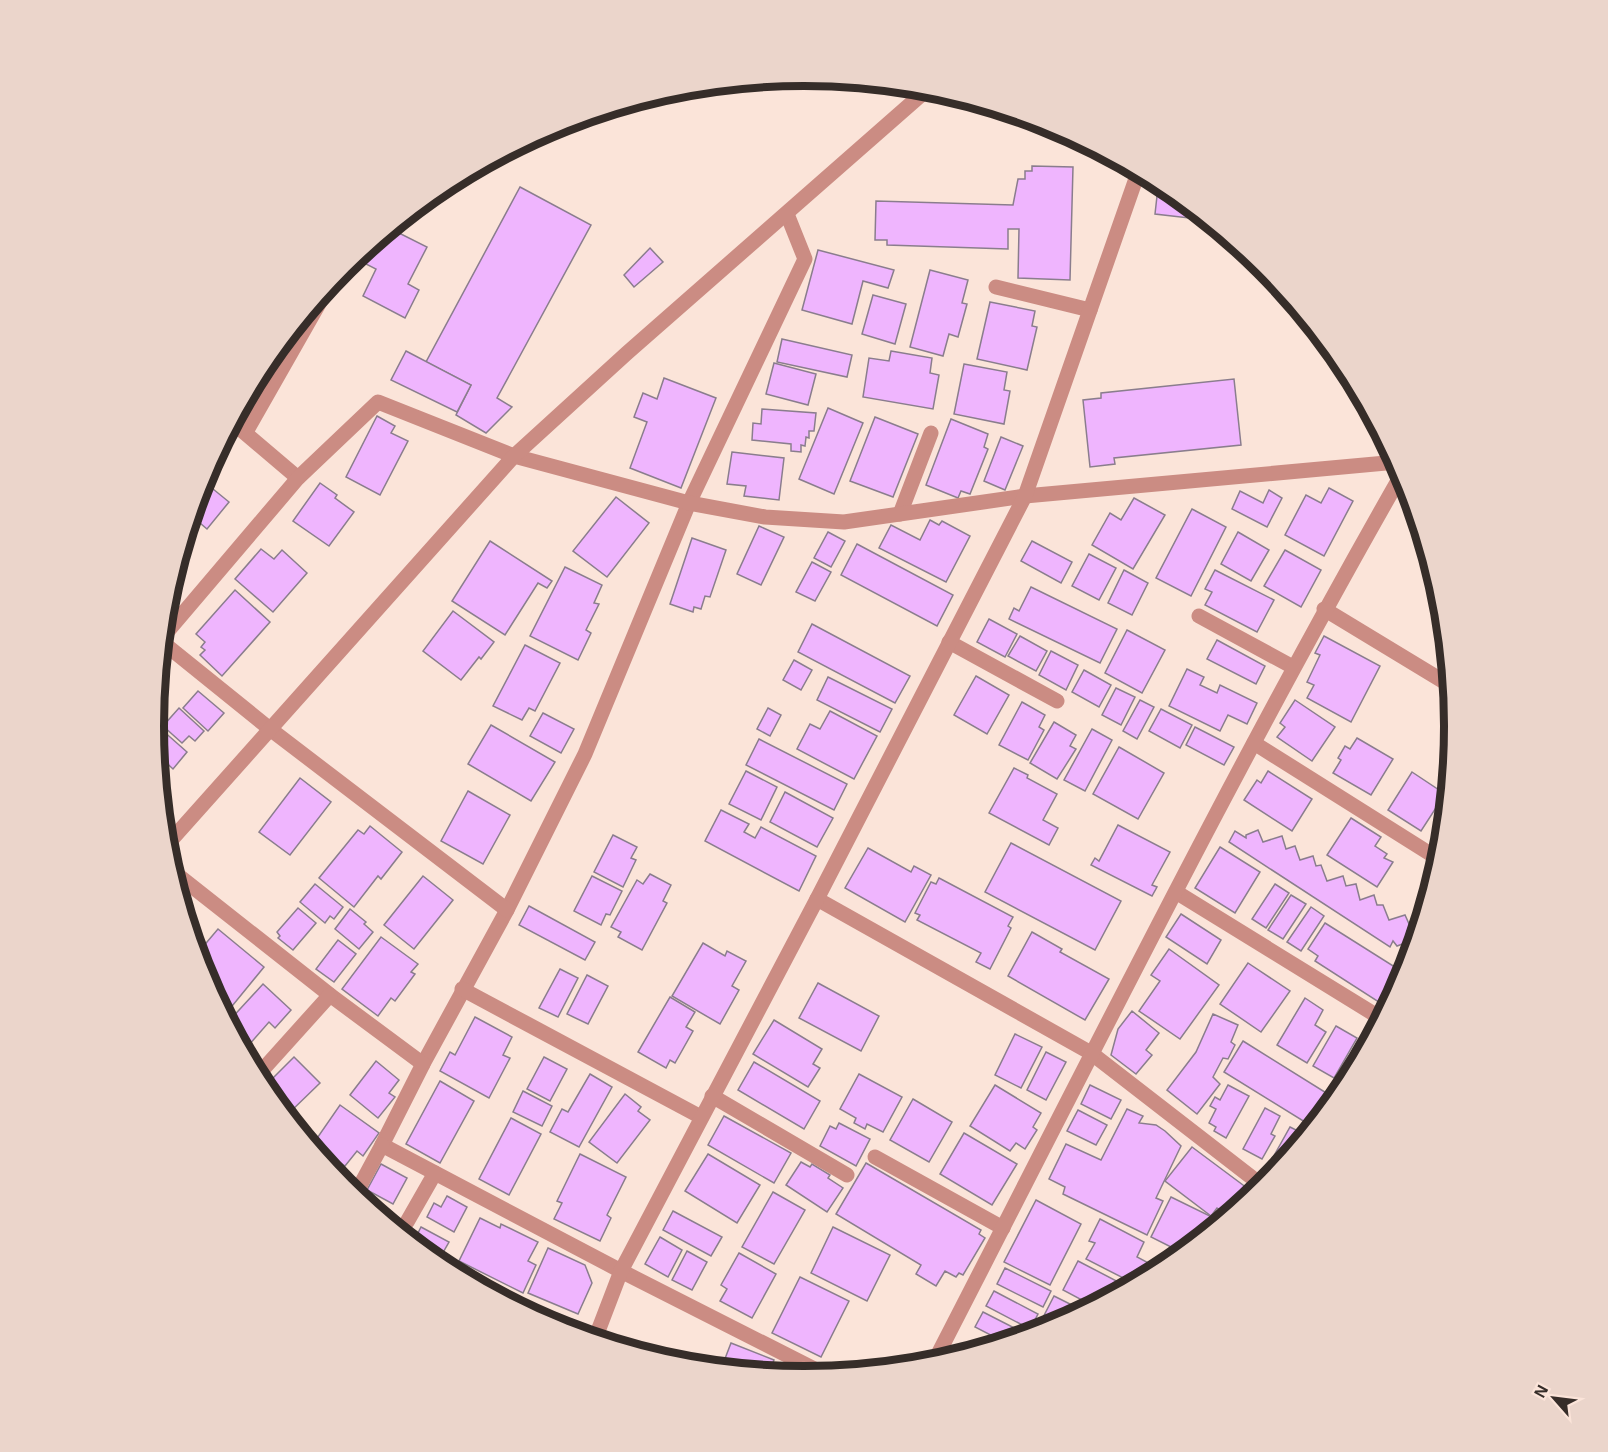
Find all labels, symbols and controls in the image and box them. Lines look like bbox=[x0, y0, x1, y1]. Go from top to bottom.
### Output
north arrow bbox=[1524, 1368, 1584, 1428]
text: N bbox=[1531, 1382, 1551, 1400]

